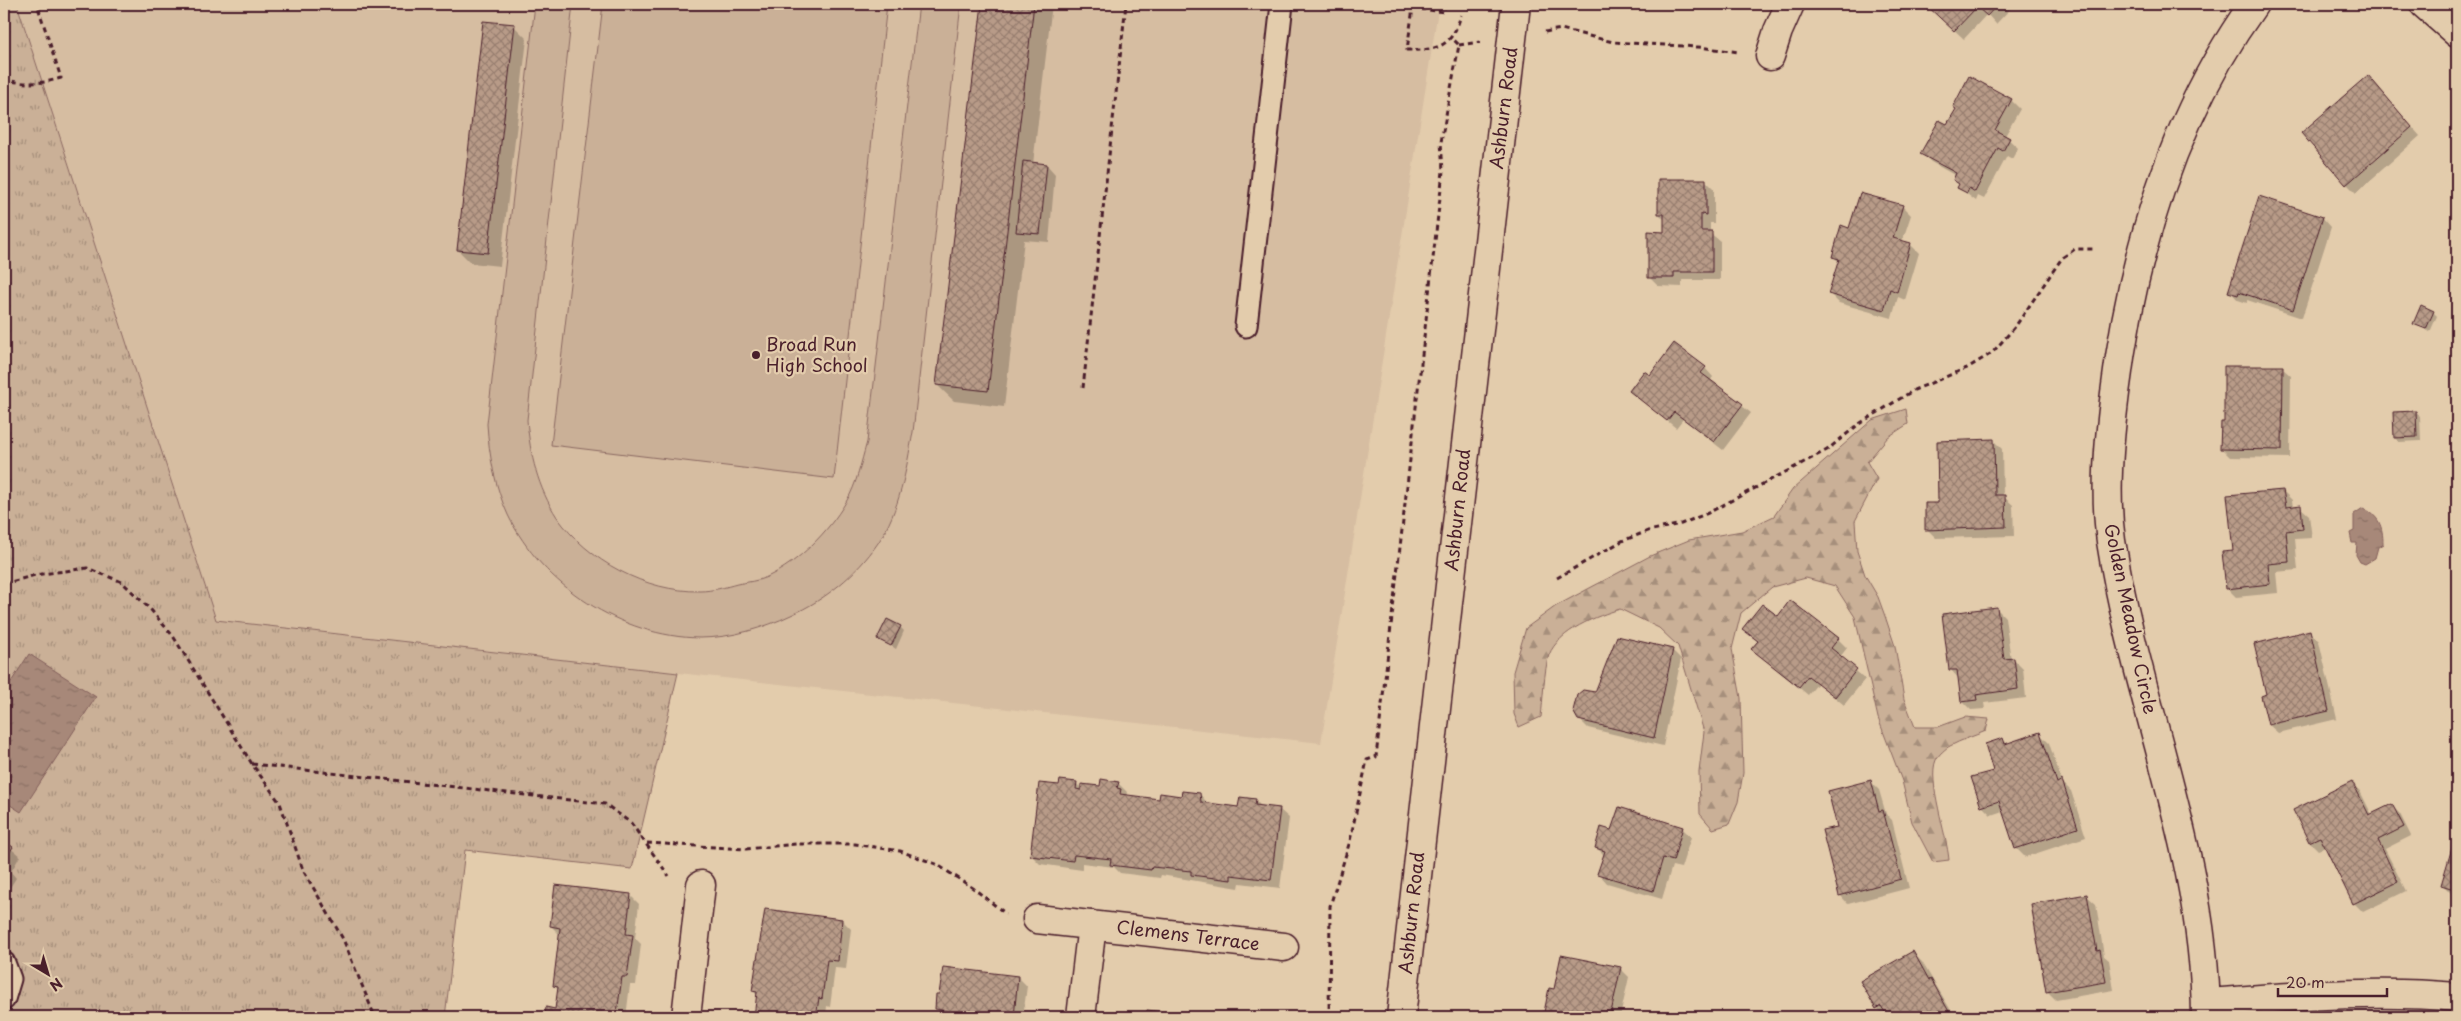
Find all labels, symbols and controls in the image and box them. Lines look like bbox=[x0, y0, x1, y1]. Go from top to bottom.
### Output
street label: Ashburn Road bbox=[1482, 45, 1523, 170]
place label: Broad Run High School bbox=[766, 330, 868, 378]
marker: Broad Run High School bbox=[750, 349, 762, 361]
street label: Ashburn Road bbox=[1437, 447, 1476, 572]
street label: Golden Meadow Circle bbox=[2098, 521, 2165, 716]
street label: Ashburn Road bbox=[1391, 850, 1430, 975]
street label: Clemens Terrace bbox=[1115, 912, 1261, 957]
north arrow bbox=[22, 948, 72, 998]
scale bar bbox=[2278, 966, 2387, 998]
text: 20 m bbox=[2286, 970, 2325, 993]
text: N bbox=[45, 973, 67, 996]

